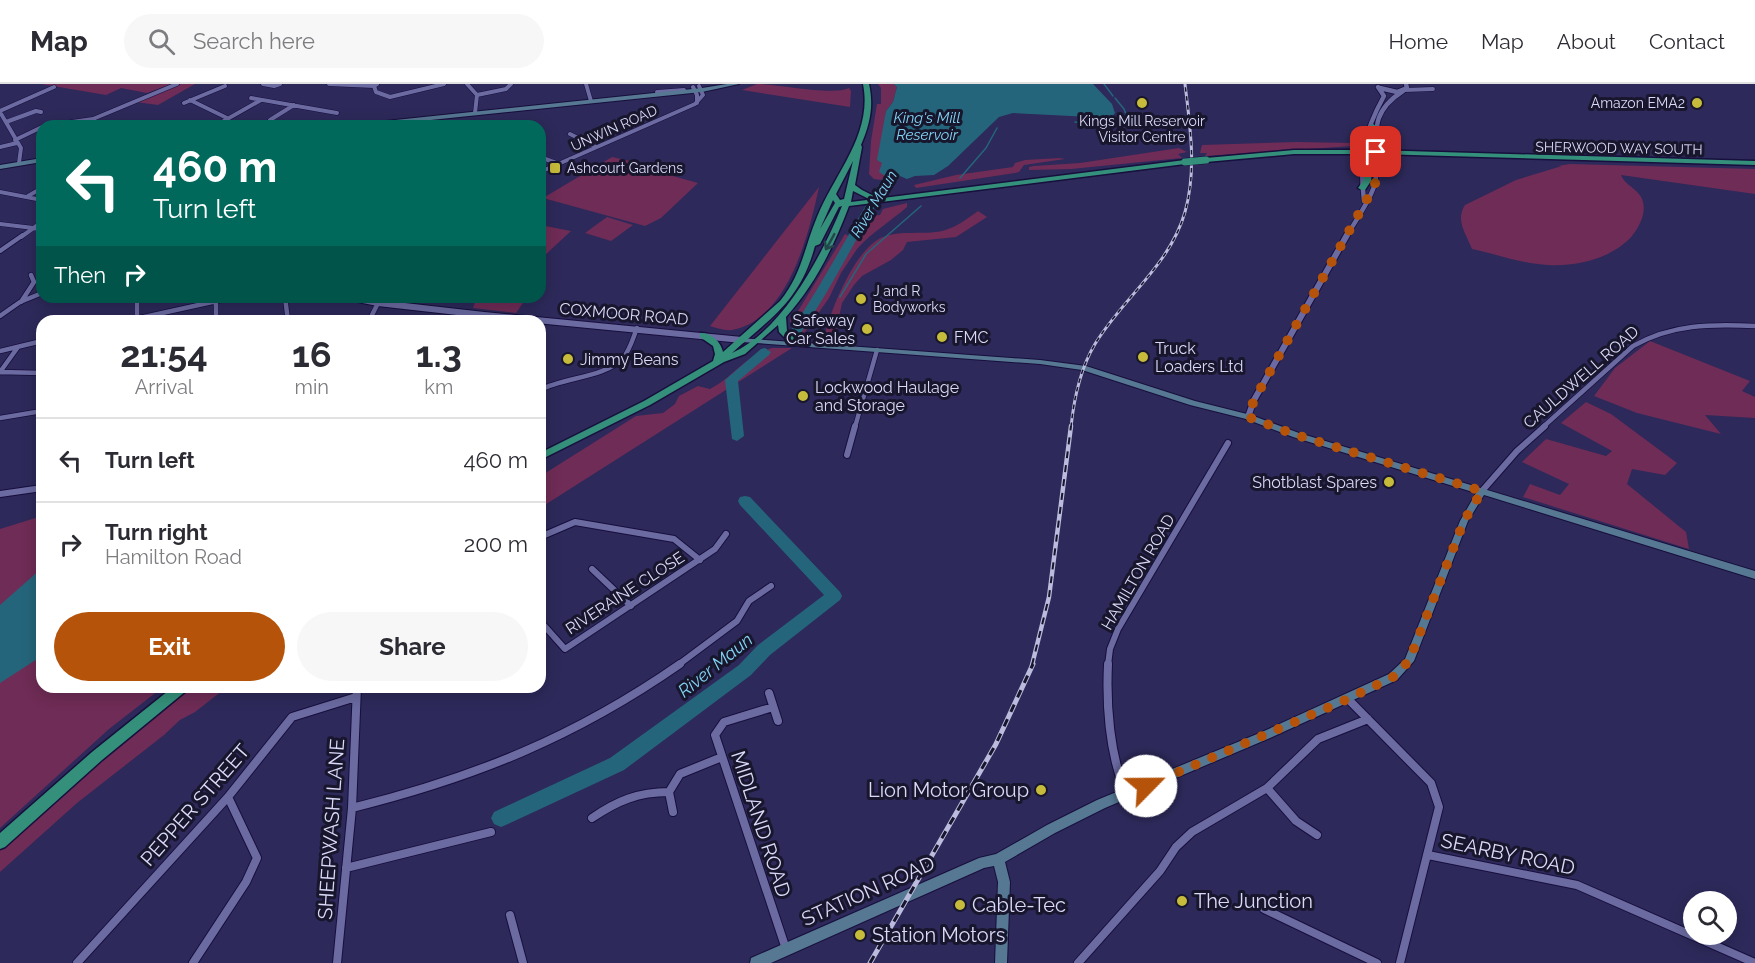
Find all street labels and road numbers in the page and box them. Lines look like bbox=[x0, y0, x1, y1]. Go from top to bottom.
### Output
street label: UNWIN ROAD bbox=[568, 102, 660, 154]
street label: SHERWOOD WAY SOUTH bbox=[1535, 139, 1703, 157]
street label: COXMOOR ROAD bbox=[559, 299, 689, 329]
street label: CAULDWELL ROAD bbox=[1519, 322, 1643, 432]
street label: HAMILTON ROAD bbox=[1097, 511, 1179, 633]
street label: RIVERAINE CLOSE bbox=[562, 547, 688, 638]
street label: SHEEPWASH LANE bbox=[313, 738, 349, 920]
street label: PEPPER STREET bbox=[135, 739, 255, 871]
street label: MIDLAND ROAD bbox=[726, 748, 796, 900]
street label: SEARBY ROAD bbox=[1439, 828, 1577, 880]
street label: STATION ROAD bbox=[798, 851, 938, 931]

